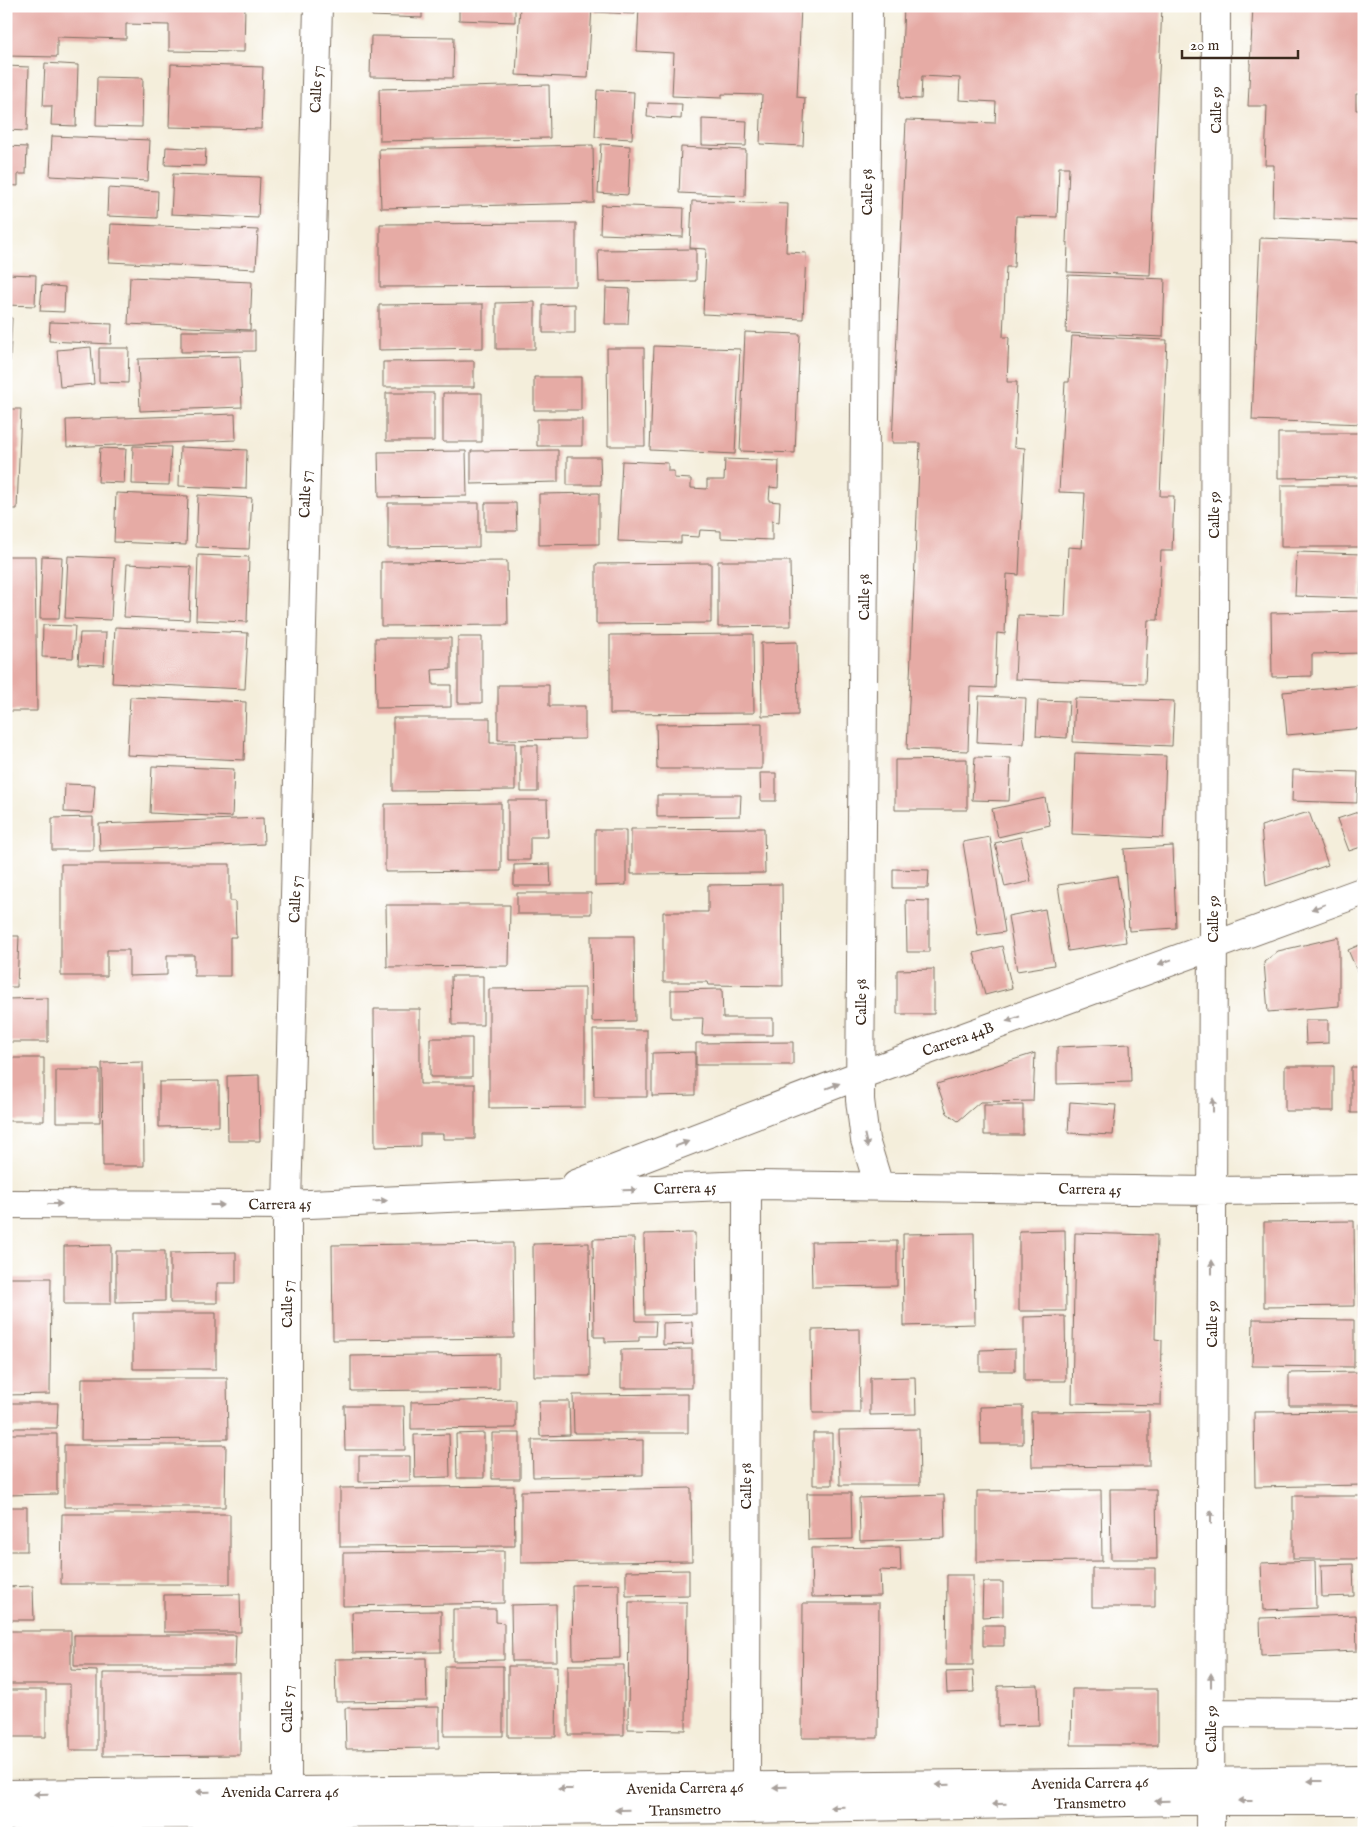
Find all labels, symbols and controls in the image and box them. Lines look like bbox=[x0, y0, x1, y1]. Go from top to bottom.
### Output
scale bar bbox=[1182, 28, 1299, 60]
text: 20 m bbox=[1190, 36, 1220, 55]
street label: Calle 57 bbox=[306, 65, 327, 113]
street label: Calle 59 bbox=[1207, 86, 1226, 134]
street label: Calle 58 bbox=[858, 168, 877, 215]
street label: Calle 57 bbox=[295, 470, 316, 518]
street label: Calle 59 bbox=[1205, 491, 1224, 539]
street label: Calle 58 bbox=[855, 573, 874, 620]
street label: Calle 57 bbox=[285, 875, 306, 923]
street label: Calle 59 bbox=[1204, 895, 1223, 943]
one-way arrow bbox=[1310, 903, 1325, 911]
one-way arrow bbox=[1158, 959, 1172, 967]
street label: Calle 58 bbox=[852, 978, 871, 1025]
one-way arrow bbox=[1005, 1016, 1020, 1023]
street label: Carrera 44B bbox=[920, 1018, 997, 1061]
one-way arrow bbox=[826, 1082, 841, 1089]
one-way arrow bbox=[1209, 1097, 1217, 1113]
one-way arrow bbox=[862, 1134, 870, 1149]
one-way arrow bbox=[674, 1140, 689, 1147]
street label: Carrera 45 bbox=[653, 1178, 717, 1199]
street label: Carrera 45 bbox=[1058, 1179, 1122, 1200]
one-way arrow bbox=[622, 1185, 638, 1193]
street label: Carrera 45 bbox=[248, 1194, 312, 1215]
one-way arrow bbox=[372, 1196, 388, 1204]
one-way arrow bbox=[47, 1200, 63, 1208]
one-way arrow bbox=[210, 1201, 226, 1209]
one-way arrow bbox=[1208, 1259, 1216, 1275]
street label: Calle 57 bbox=[278, 1280, 297, 1328]
street label: Calle 59 bbox=[1203, 1300, 1222, 1348]
street label: Calle 58 bbox=[737, 1462, 756, 1509]
one-way arrow bbox=[1207, 1509, 1215, 1525]
one-way arrow bbox=[1207, 1672, 1215, 1688]
street label: Calle 57 bbox=[278, 1685, 297, 1733]
street label: Calle 59 bbox=[1202, 1705, 1221, 1753]
street label: Avenida Carrera 46 bbox=[1030, 1773, 1149, 1794]
one-way arrow bbox=[1307, 1777, 1323, 1785]
street label: Avenida Carrera 46 bbox=[625, 1778, 744, 1799]
one-way arrow bbox=[934, 1781, 950, 1789]
street label: Avenida Carrera 46 bbox=[220, 1783, 339, 1802]
one-way arrow bbox=[772, 1783, 788, 1791]
one-way arrow bbox=[557, 1785, 573, 1793]
one-way arrow bbox=[195, 1788, 211, 1796]
one-way arrow bbox=[33, 1790, 49, 1798]
street label: Transmetro bbox=[1054, 1793, 1126, 1814]
one-way arrow bbox=[1153, 1797, 1169, 1805]
one-way arrow bbox=[1237, 1797, 1253, 1805]
street label: Transmetro bbox=[649, 1800, 721, 1821]
one-way arrow bbox=[991, 1800, 1007, 1808]
one-way arrow bbox=[828, 1803, 844, 1811]
one-way arrow bbox=[613, 1806, 629, 1814]

